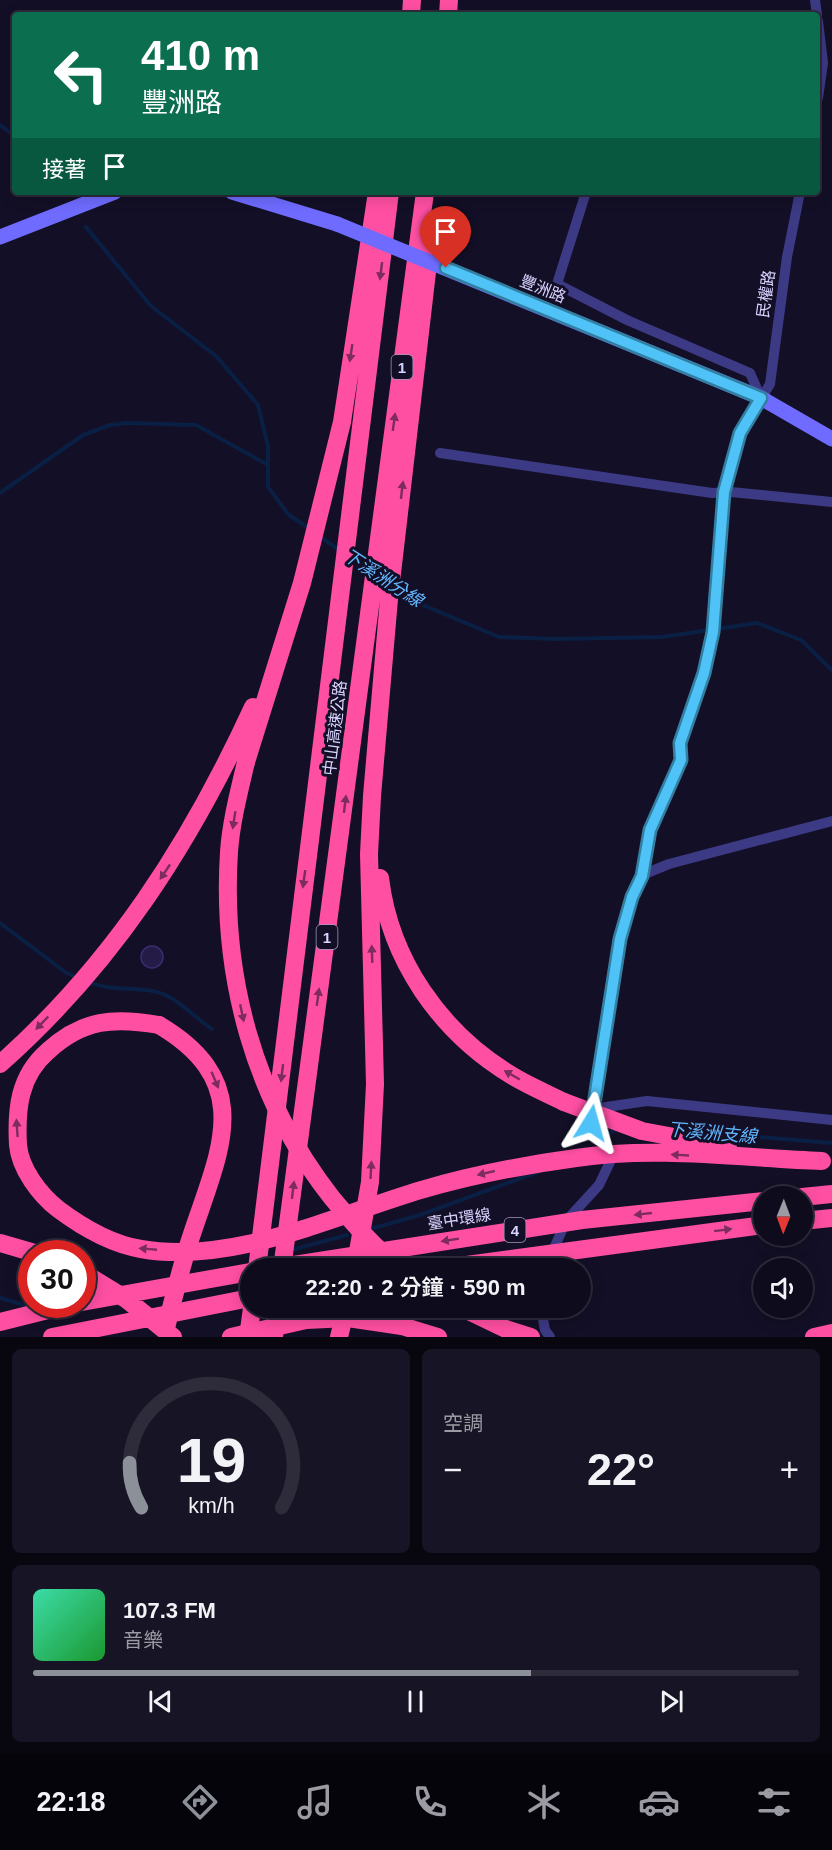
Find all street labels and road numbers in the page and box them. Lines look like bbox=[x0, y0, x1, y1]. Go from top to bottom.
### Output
street label: 民權路 bbox=[754, 269, 778, 319]
street label: 豐洲路 bbox=[518, 272, 568, 306]
road number: 1 bbox=[392, 355, 412, 379]
street label: 中山高速公路 bbox=[321, 679, 349, 777]
road number: 1 bbox=[316, 925, 338, 949]
street label: 臺中環線 bbox=[426, 1206, 492, 1232]
road number: 4 bbox=[504, 1218, 526, 1242]

